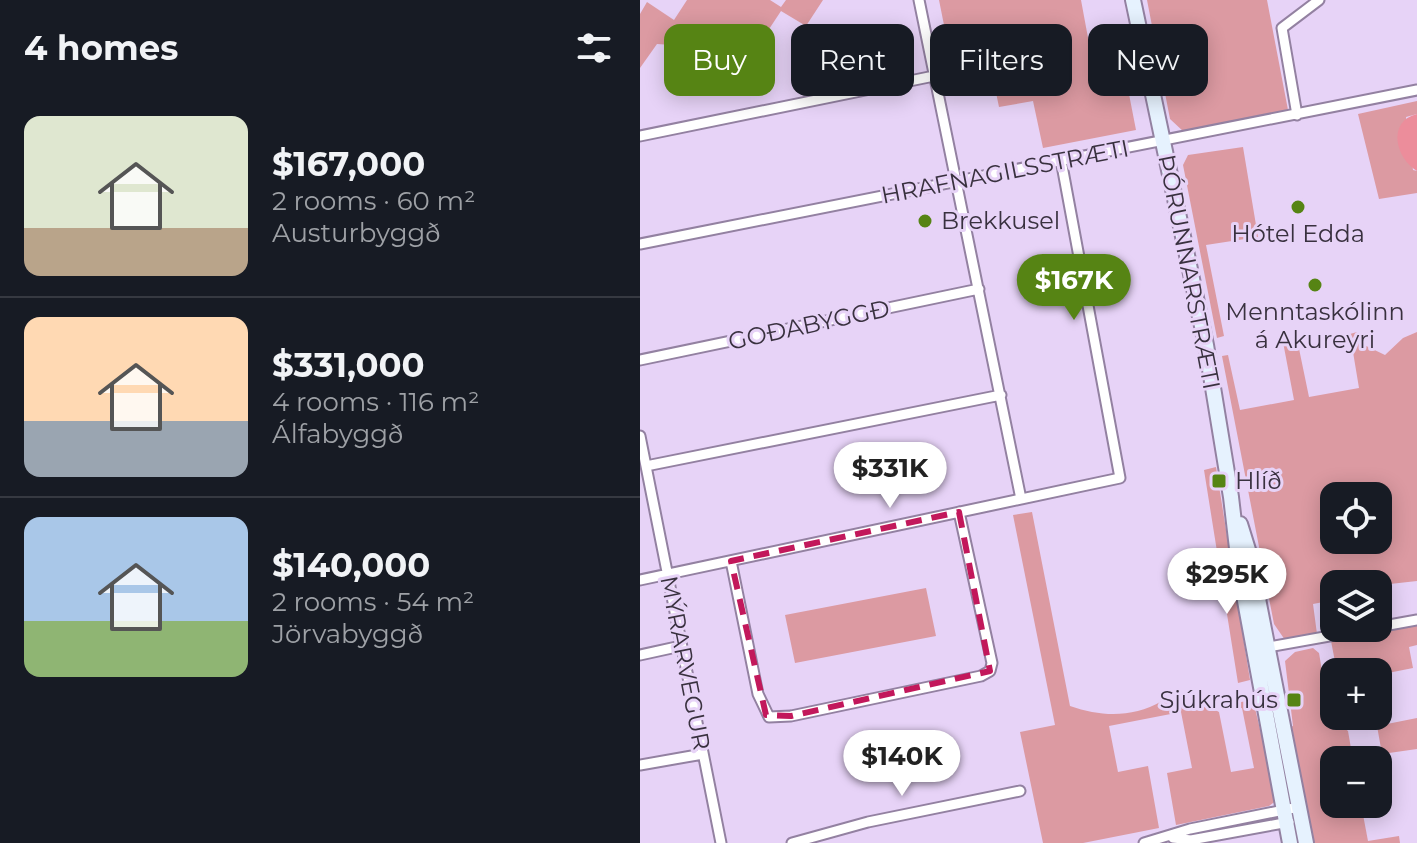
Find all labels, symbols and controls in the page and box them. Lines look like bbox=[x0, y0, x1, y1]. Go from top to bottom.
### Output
chip: Buy bbox=[664, 24, 775, 96]
chip: Rent bbox=[791, 24, 914, 96]
chip: Filters bbox=[930, 24, 1072, 96]
chip: New bbox=[1088, 24, 1208, 96]
icon: filters bbox=[572, 26, 616, 70]
text: 4 homes bbox=[24, 27, 178, 69]
street label: HRAFNAGILSSTRÆTI bbox=[879, 133, 1131, 210]
text: $167,000 bbox=[272, 143, 425, 185]
icon: home bbox=[88, 148, 184, 244]
street label: ÞÓRUNNARSTRÆTI bbox=[1152, 152, 1227, 392]
text: 2 rooms · 60 m² bbox=[272, 185, 475, 217]
marker: Hótel Edda bbox=[1289, 198, 1307, 216]
place label: Brekkusel bbox=[941, 206, 1060, 235]
marker: Brekkusel bbox=[916, 212, 934, 230]
text: Austurbyggð bbox=[272, 217, 441, 249]
place label: Hótel Edda bbox=[1231, 219, 1365, 248]
pin: $167K bbox=[1018, 254, 1130, 322]
text: $167K bbox=[1035, 264, 1113, 296]
marker: Menntaskólinn á Akureyri bbox=[1306, 276, 1324, 294]
street label: GOÐABYGGÐ bbox=[726, 293, 892, 356]
place label: Menntaskólinn á Akureyri bbox=[1225, 297, 1405, 354]
text: $331,000 bbox=[272, 344, 425, 386]
icon: home bbox=[88, 349, 184, 445]
text: 4 rooms · 116 m² bbox=[272, 386, 479, 418]
text: Álfabyggð bbox=[272, 418, 403, 450]
pin: $331K bbox=[834, 442, 946, 510]
text: $331K bbox=[852, 452, 928, 484]
place label: Hlíð bbox=[1235, 466, 1282, 495]
marker: Hlíð bbox=[1210, 472, 1228, 490]
map controls bbox=[1320, 482, 1392, 818]
button: locate bbox=[1320, 482, 1392, 554]
text: $140,000 bbox=[272, 544, 430, 586]
pin: $295K bbox=[1171, 548, 1283, 616]
icon: home bbox=[88, 549, 184, 645]
text: $295K bbox=[1185, 558, 1269, 590]
button: layers bbox=[1320, 570, 1392, 642]
street label: MÝRARVEGUR bbox=[654, 573, 717, 752]
text: 2 rooms · 54 m² bbox=[272, 586, 474, 618]
text: Jörvabyggð bbox=[272, 618, 423, 650]
button: + bbox=[1320, 658, 1392, 730]
place label: Sjúkrahús bbox=[1159, 685, 1278, 714]
marker: Sjúkrahús bbox=[1285, 691, 1303, 709]
pin: $140K bbox=[846, 730, 958, 798]
text: $140K bbox=[861, 740, 943, 772]
button: − bbox=[1320, 746, 1392, 818]

